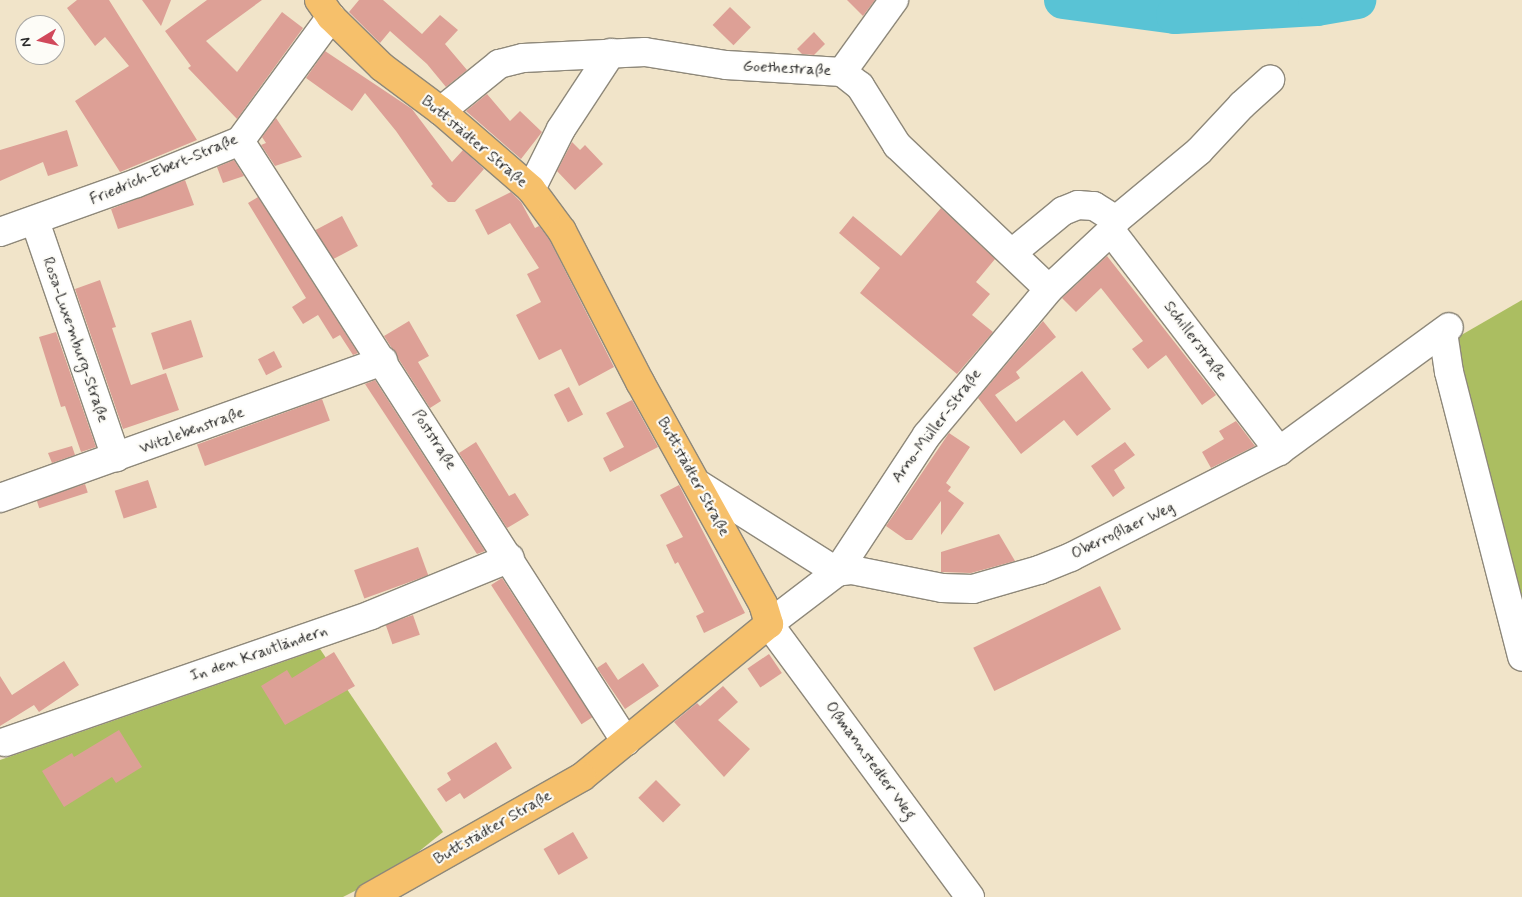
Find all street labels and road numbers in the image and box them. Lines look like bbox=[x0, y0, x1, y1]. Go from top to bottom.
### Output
street label: Goethestraße bbox=[742, 57, 832, 81]
street label: Buttstädter Straße bbox=[417, 92, 531, 192]
street label: Friedrich-Ebert-Straße bbox=[87, 130, 241, 210]
street label: Rosa-Luxemburg-Straße bbox=[38, 255, 112, 425]
street label: Schillerstraße bbox=[1159, 298, 1231, 384]
street label: Arno-Müller-Straße bbox=[888, 365, 986, 487]
street label: Witzlebenstraße bbox=[137, 403, 247, 459]
street label: Poststraße bbox=[407, 406, 461, 474]
street label: Buttstädter Straße bbox=[652, 414, 734, 540]
street label: Oberroßlaer Weg bbox=[1068, 497, 1178, 565]
street label: In den Krautländern bbox=[190, 622, 328, 686]
street label: Oßmannstedter Weg bbox=[820, 698, 920, 824]
street label: Buttstädter Straße bbox=[431, 786, 555, 870]

